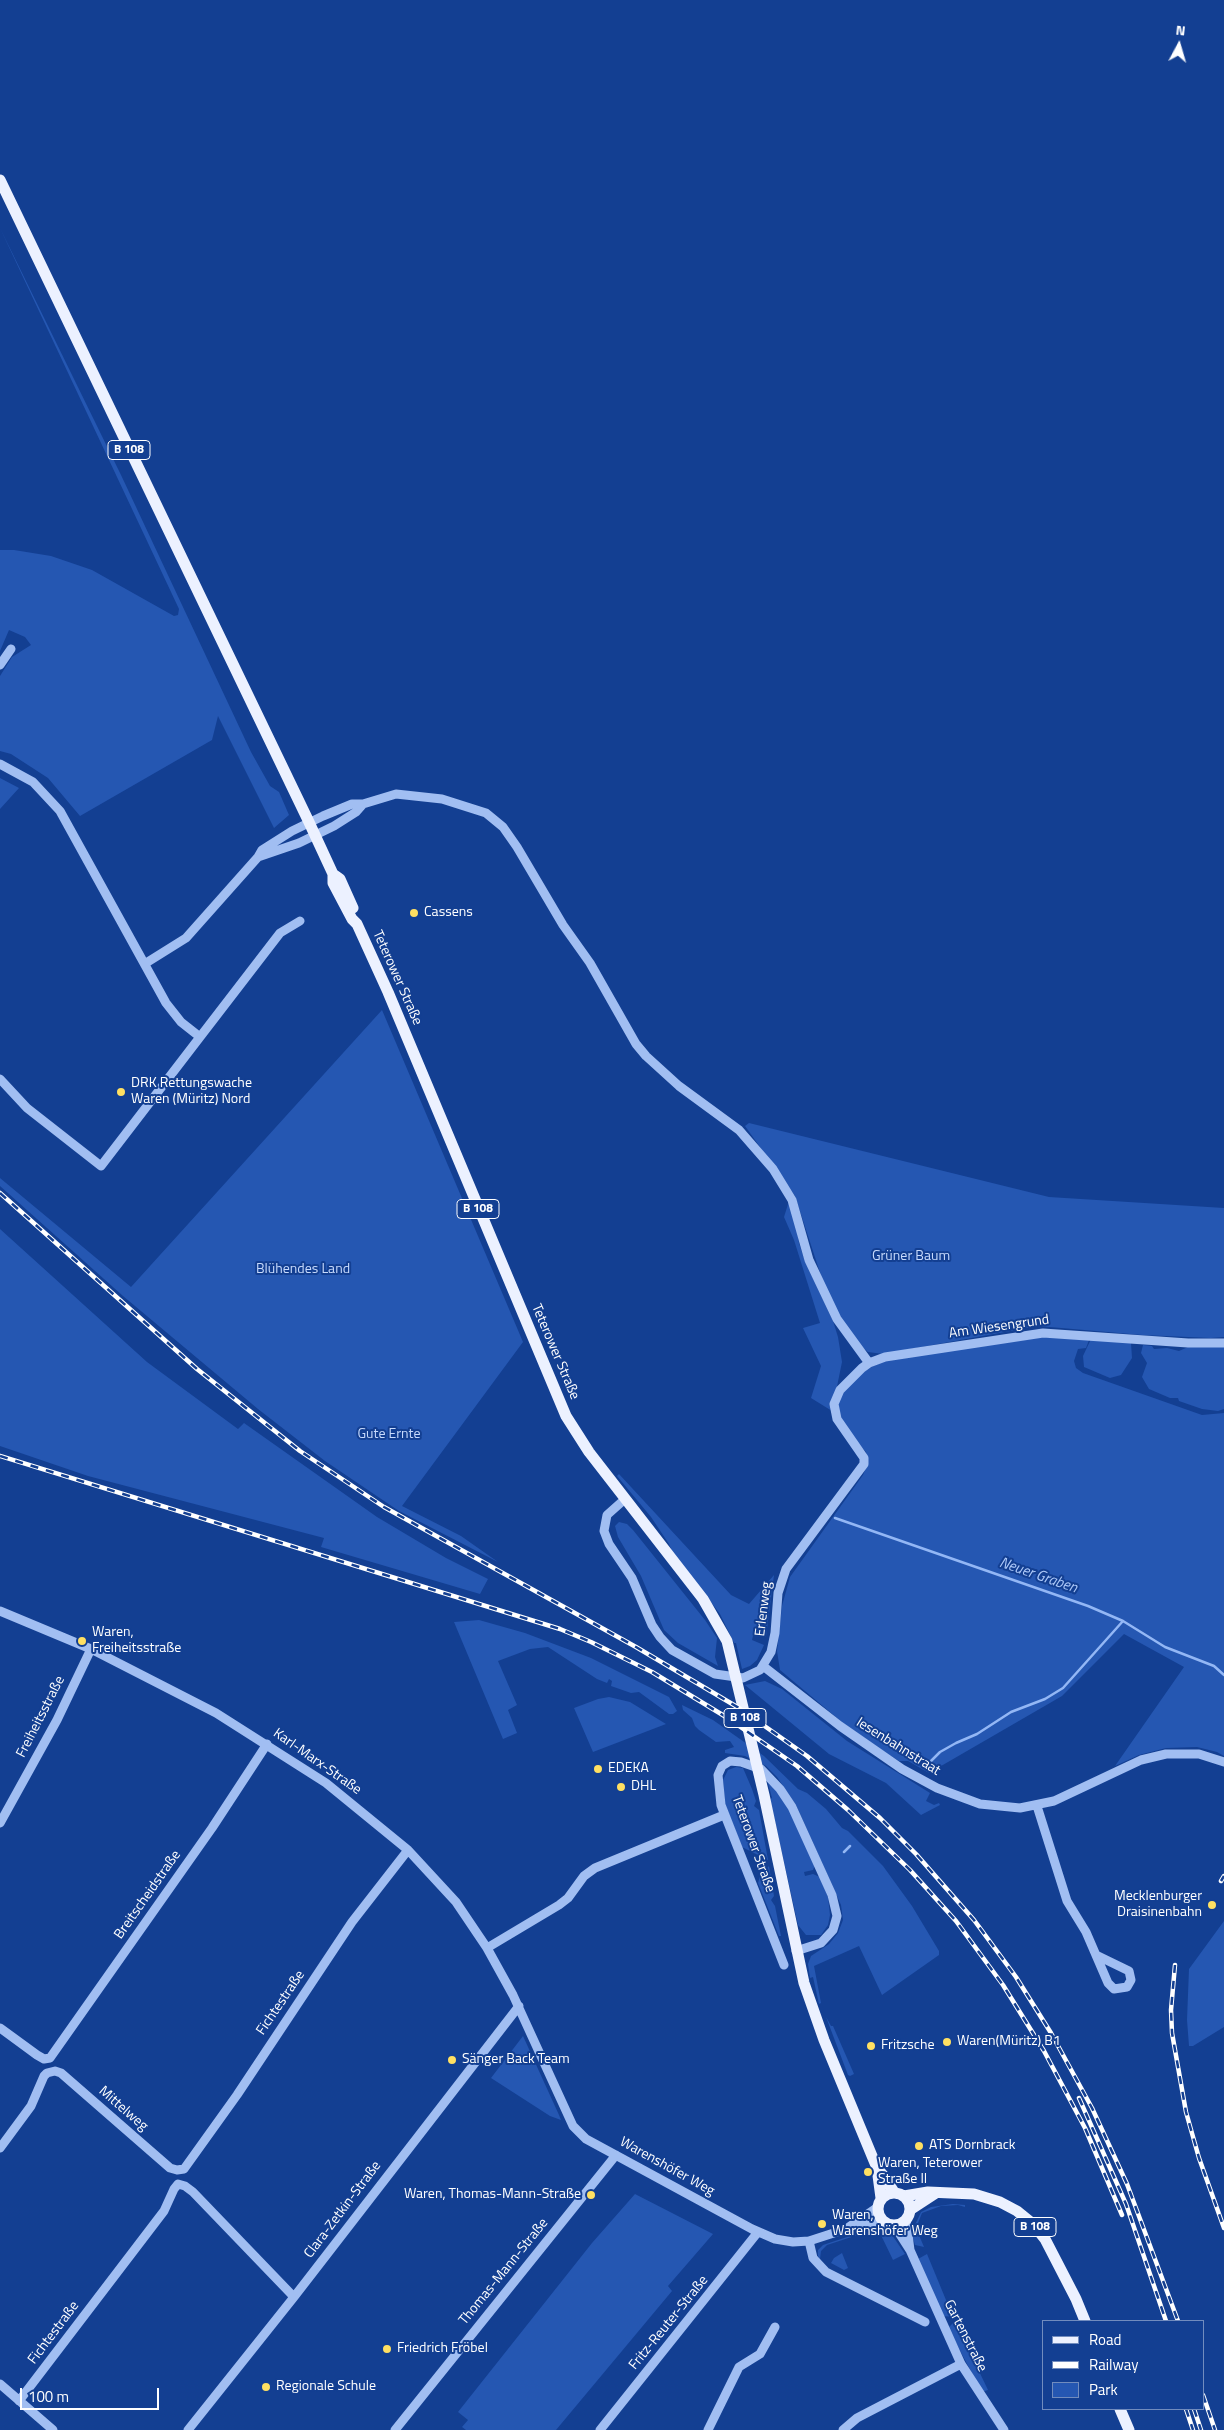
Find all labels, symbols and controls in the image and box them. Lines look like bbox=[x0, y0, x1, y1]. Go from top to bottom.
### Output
text: N bbox=[1175, 19, 1187, 41]
north arrow bbox=[1154, 20, 1204, 70]
road number: B 108 bbox=[108, 440, 150, 460]
place label: Cassens bbox=[424, 905, 473, 921]
marker: Cassens bbox=[408, 907, 420, 919]
street label: Teterower Straße bbox=[369, 928, 425, 1028]
place label: DRK Rettungswache Waren (Müritz) Nord bbox=[131, 1076, 252, 1108]
marker: DRK Rettungswache Waren (Müritz) Nord bbox=[115, 1086, 127, 1098]
road number: B 108 bbox=[457, 1200, 499, 1218]
park label: Grüner Baum bbox=[872, 1249, 950, 1265]
park label: Blühendes Land bbox=[256, 1262, 350, 1278]
street label: Teterower Straße bbox=[527, 1302, 583, 1402]
street label: Am Wiesengrund bbox=[948, 1312, 1050, 1342]
park label: Gute Ernte bbox=[357, 1427, 421, 1443]
water label: Neuer Graben bbox=[997, 1554, 1079, 1598]
street label: Erlenweg bbox=[752, 1581, 776, 1637]
place label: Waren, Freiheitsstraße bbox=[92, 1625, 181, 1658]
marker: Waren, Freiheitsstraße bbox=[76, 1635, 88, 1647]
street label: Freiheitsstraße bbox=[13, 1673, 69, 1761]
road number: B 108 bbox=[724, 1709, 766, 1728]
street label: Iesenbahnstraat bbox=[853, 1714, 943, 1780]
street label: Karl-Marx-Straße bbox=[270, 1725, 364, 1799]
place label: EDEKA bbox=[608, 1761, 649, 1777]
marker: EDEKA bbox=[592, 1763, 604, 1775]
place label: DHL bbox=[631, 1779, 656, 1795]
marker: DHL bbox=[615, 1781, 627, 1793]
street label: Teterower Straße bbox=[728, 1793, 778, 1895]
street label: Breitscheidstraße bbox=[111, 1847, 185, 1943]
place label: Mecklenburger Draisinenbahn bbox=[1114, 1889, 1202, 1921]
marker: Mecklenburger Draisinenbahn bbox=[1206, 1899, 1218, 1911]
street label: Fichtestraße bbox=[253, 1967, 309, 2039]
place label: Waren(Müritz) B1 bbox=[957, 2034, 1061, 2050]
marker: Waren(Müritz) B1 bbox=[941, 2036, 953, 2048]
place label: Fritzsche bbox=[881, 2038, 934, 2054]
marker: Fritzsche bbox=[865, 2040, 877, 2052]
place label: Sänger Back Team bbox=[462, 2052, 570, 2068]
marker: Sänger Back Team bbox=[446, 2054, 458, 2066]
street label: Mittelweg bbox=[95, 2083, 151, 2135]
street label: Warenshöfer Weg bbox=[617, 2134, 717, 2200]
place label: ATS Dornbrack bbox=[929, 2138, 1016, 2154]
marker: ATS Dornbrack bbox=[913, 2140, 925, 2152]
place label: Waren, Teterower Straße II bbox=[878, 2156, 982, 2188]
street label: Clara-Zetkin-Straße bbox=[301, 2158, 385, 2262]
marker: Waren, Teterower Straße II bbox=[862, 2166, 874, 2178]
place label: Waren, Thomas-Mann-Straße bbox=[404, 2187, 581, 2203]
marker: Waren, Thomas-Mann-Straße bbox=[585, 2189, 597, 2201]
place label: Waren, Warenshöfer Weg bbox=[832, 2208, 938, 2240]
street label: Thomas-Mann-Straße bbox=[456, 2215, 552, 2329]
marker: Waren, Warenshöfer Weg bbox=[816, 2218, 828, 2230]
road number: B 108 bbox=[1014, 2218, 1056, 2236]
street label: Fritz-Reuter-Straße bbox=[626, 2273, 712, 2373]
street label: Gartenstraße bbox=[940, 2297, 990, 2375]
street label: Fichtestraße bbox=[25, 2298, 83, 2368]
legend bbox=[1042, 2320, 1204, 2410]
text: Road bbox=[1089, 2328, 1121, 2351]
place label: Friedrich Fröbel bbox=[397, 2341, 488, 2357]
marker: Friedrich Fröbel bbox=[381, 2343, 393, 2355]
text: Railway bbox=[1089, 2353, 1139, 2376]
scale bar bbox=[22, 2378, 161, 2410]
text: Park bbox=[1089, 2378, 1118, 2401]
place label: Regionale Schule bbox=[276, 2379, 376, 2395]
marker: Regionale Schule bbox=[260, 2381, 272, 2393]
text: 100 m bbox=[28, 2385, 69, 2408]

